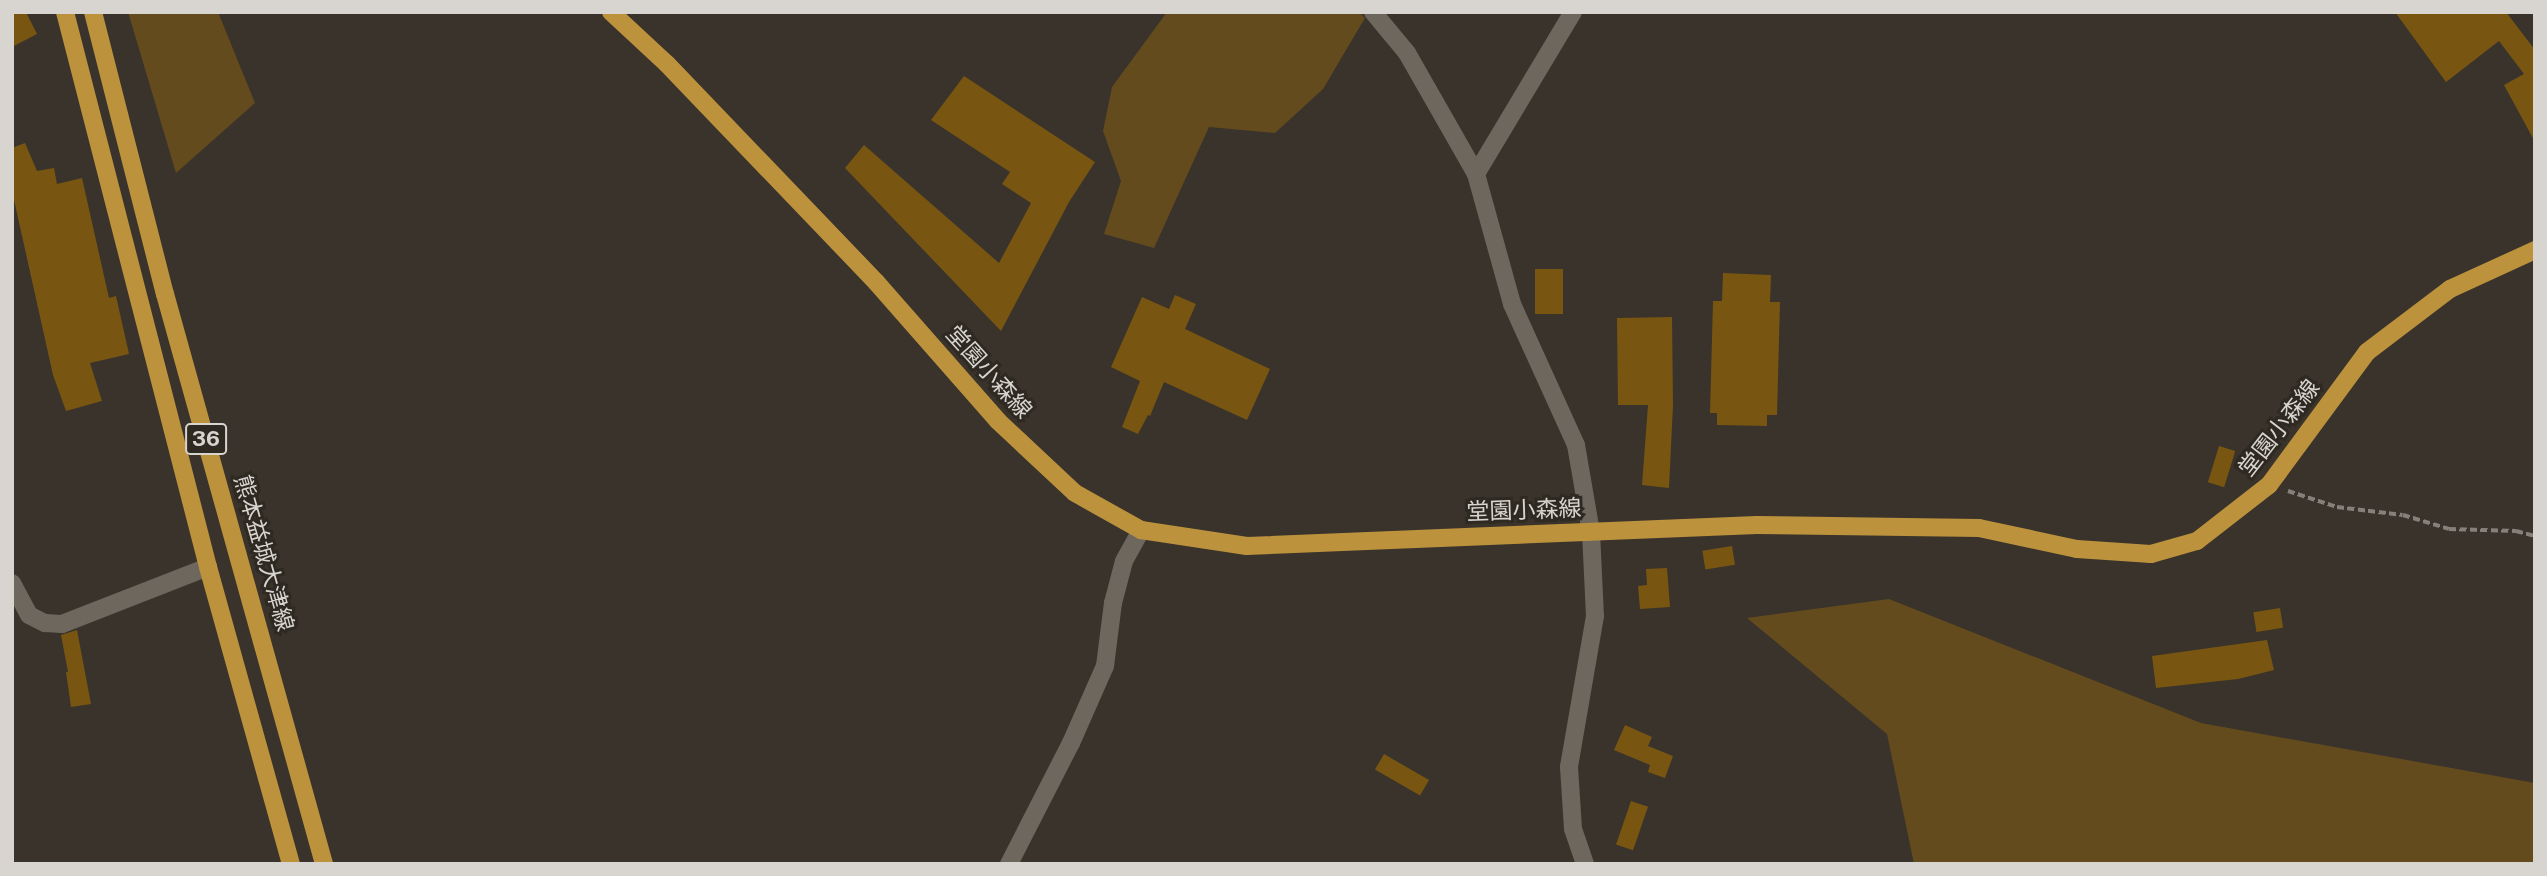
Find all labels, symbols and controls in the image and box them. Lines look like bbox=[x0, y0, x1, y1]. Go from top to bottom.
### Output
street label: 堂園小森線 bbox=[940, 320, 1038, 424]
street label: 堂園小森線 bbox=[2233, 374, 2325, 482]
road number: 36 bbox=[185, 422, 227, 457]
street label: 熊本益城大津線 bbox=[229, 472, 299, 634]
street label: 堂園小森線 bbox=[1466, 494, 1582, 526]

